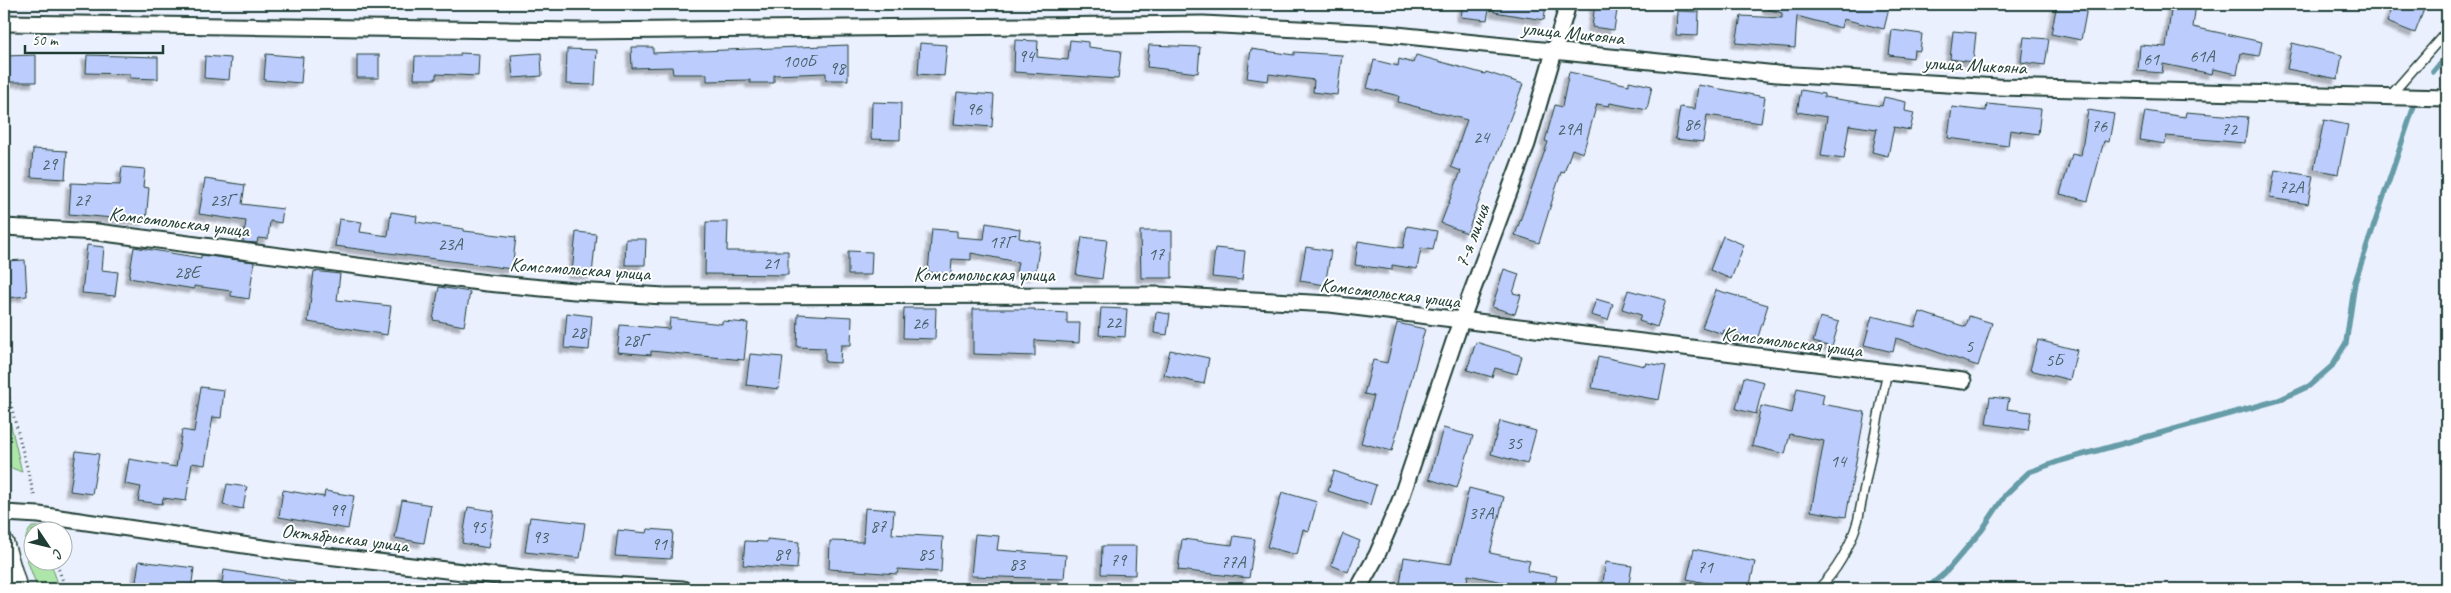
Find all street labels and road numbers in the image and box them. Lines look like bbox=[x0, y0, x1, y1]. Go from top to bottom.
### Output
street label: улица Микояна bbox=[1519, 15, 1627, 51]
street label: улица Микояна bbox=[1922, 50, 2028, 80]
street label: 7-я линия bbox=[1449, 200, 1496, 271]
street label: Комсомольская улица bbox=[108, 201, 252, 243]
street label: Комсомольская улица bbox=[509, 252, 653, 287]
street label: Комсомольская улица bbox=[914, 262, 1056, 287]
street label: Комсомольская улица bbox=[1319, 272, 1463, 314]
street label: Комсомольская улица bbox=[1721, 321, 1865, 363]
street label: Октябрьская улица bbox=[280, 518, 412, 558]

